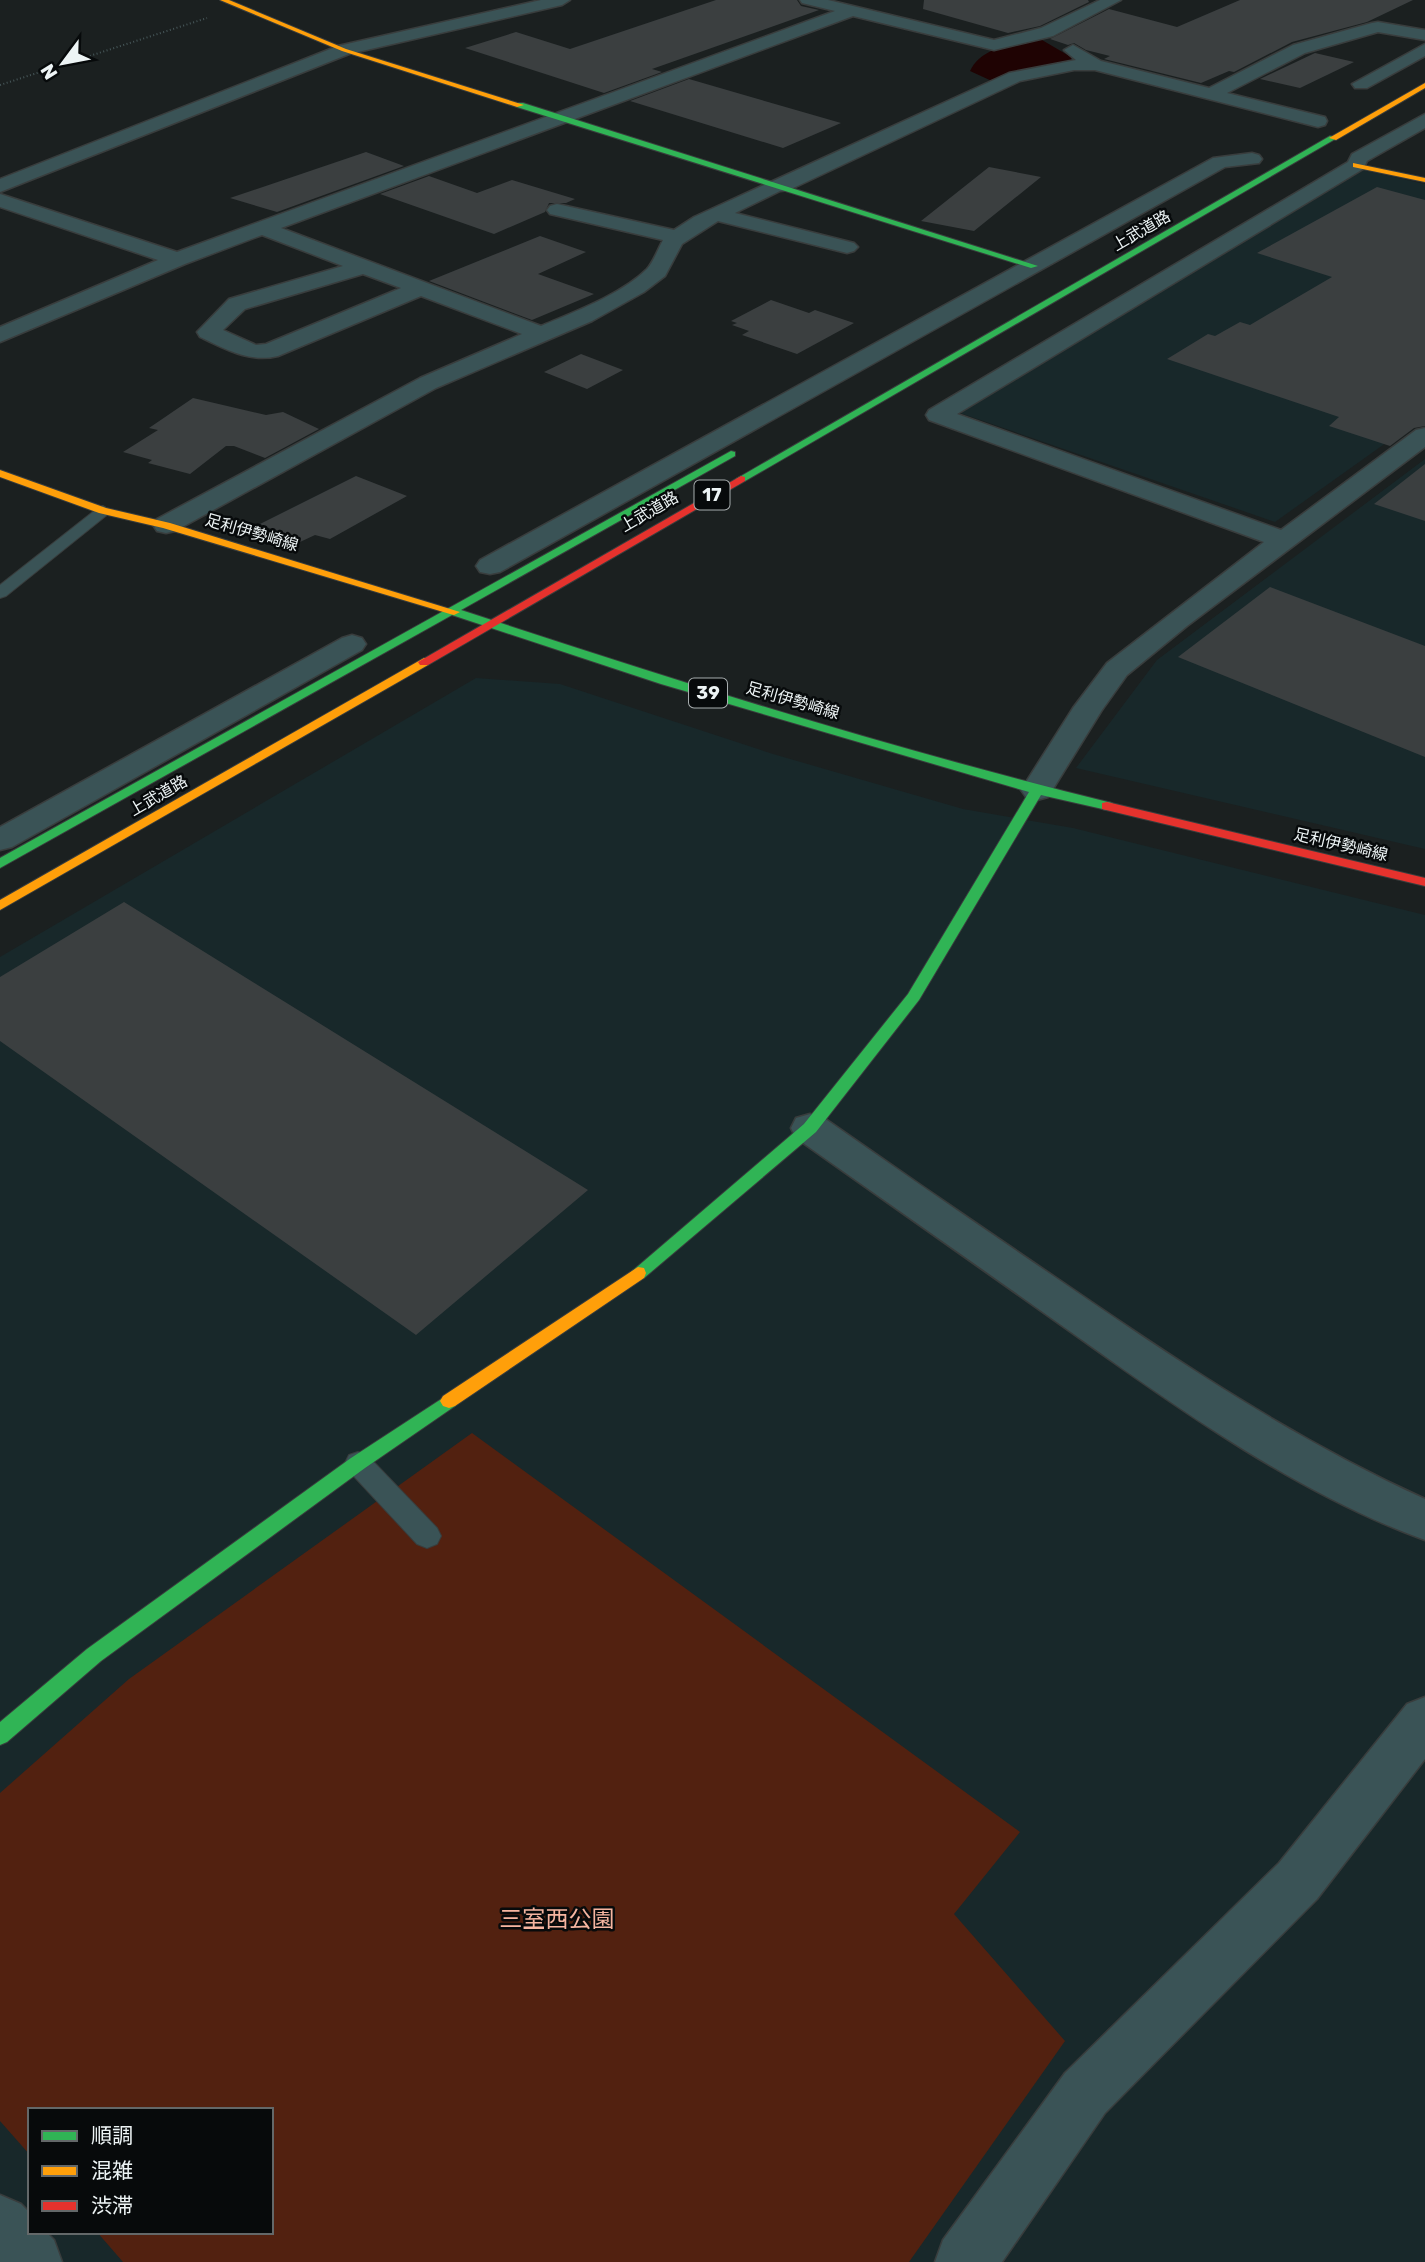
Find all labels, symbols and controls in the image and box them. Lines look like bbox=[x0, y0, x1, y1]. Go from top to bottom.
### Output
north arrow bbox=[28, 28, 98, 98]
text: N bbox=[36, 60, 62, 84]
street label: 上武道路 bbox=[1109, 206, 1174, 255]
road number: 17 bbox=[694, 480, 730, 509]
street label: 上武道路 bbox=[617, 487, 682, 536]
street label: 足利伊勢崎線 bbox=[203, 510, 301, 555]
road number: 39 bbox=[689, 678, 727, 708]
street label: 足利伊勢崎線 bbox=[744, 678, 842, 723]
street label: 上武道路 bbox=[126, 771, 191, 820]
street label: 足利伊勢崎線 bbox=[1292, 824, 1390, 865]
park label: 三室西公園 bbox=[500, 1905, 615, 1933]
legend bbox=[28, 2108, 273, 2234]
text: 順調 bbox=[91, 2123, 133, 2148]
text: 混雑 bbox=[91, 2158, 133, 2183]
text: 渋滞 bbox=[91, 2193, 133, 2218]

